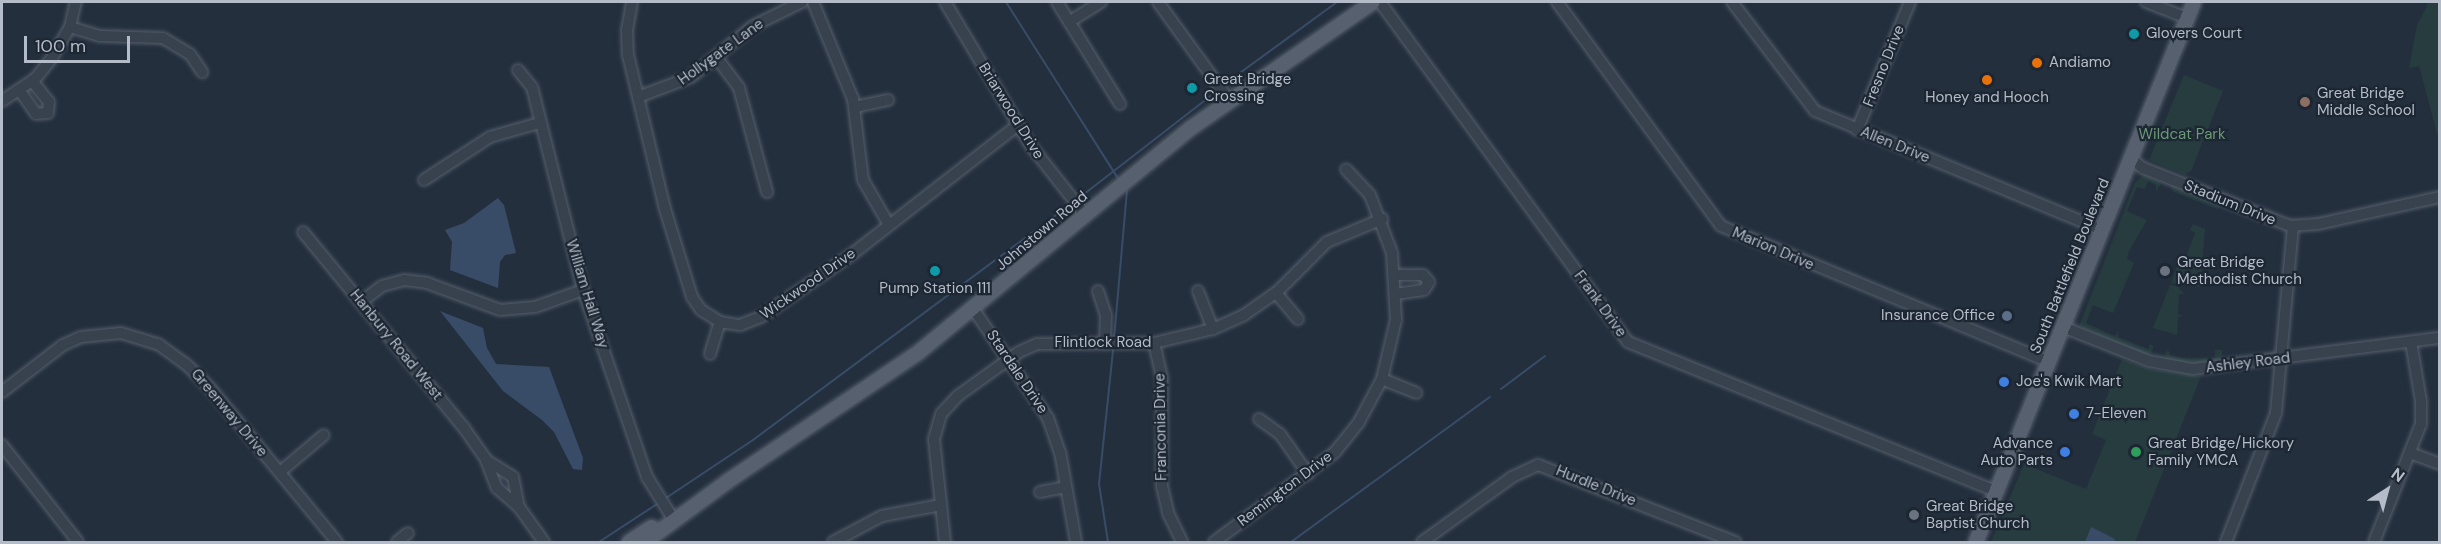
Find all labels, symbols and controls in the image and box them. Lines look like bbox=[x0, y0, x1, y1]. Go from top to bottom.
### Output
street label: Hollygate Lane bbox=[675, 15, 767, 89]
street label: Fresno Drive bbox=[1859, 23, 1909, 109]
scale bar bbox=[27, 24, 134, 62]
place label: Glovers Court bbox=[2146, 25, 2242, 43]
marker: Glovers Court bbox=[2127, 27, 2141, 41]
text: 100 m bbox=[35, 34, 86, 58]
place label: Andiamo bbox=[2049, 54, 2111, 72]
marker: Andiamo bbox=[2030, 56, 2044, 70]
street label: Briarwood Drive bbox=[974, 60, 1048, 162]
place label: Great Bridge Crossing bbox=[1204, 70, 1291, 105]
marker: Honey and Hooch bbox=[1980, 73, 1994, 87]
marker: Great Bridge Crossing bbox=[1185, 81, 1199, 95]
place label: Great Bridge Middle School bbox=[2317, 84, 2415, 119]
place label: Honey and Hooch bbox=[1925, 89, 2049, 107]
marker: Great Bridge Middle School bbox=[2298, 95, 2312, 109]
street label: Allen Drive bbox=[1858, 123, 1932, 167]
park label: Wildcat Park bbox=[2139, 126, 2225, 144]
street label: South Battlefield Boulevard bbox=[2027, 176, 2113, 356]
street label: Stadium Drive bbox=[2182, 176, 2278, 230]
street label: Johnstown Road bbox=[993, 187, 1091, 275]
street label: Marion Drive bbox=[1729, 224, 1817, 274]
street label: William Hall Way bbox=[562, 237, 612, 351]
street label: Wickwood Drive bbox=[757, 244, 859, 324]
place label: Great Bridge Methodist Church bbox=[2177, 253, 2302, 288]
marker: Pump Station 111 bbox=[928, 264, 942, 278]
marker: Great Bridge Methodist Church bbox=[2158, 264, 2172, 278]
street label: Frank Drive bbox=[1570, 267, 1630, 341]
place label: Pump Station 111 bbox=[879, 280, 991, 298]
street label: Hanbury Road West bbox=[346, 286, 446, 404]
place label: Insurance Office bbox=[1881, 307, 1995, 325]
marker: Insurance Office bbox=[2000, 309, 2014, 323]
street label: Stardale Drive bbox=[982, 327, 1052, 417]
street label: Flintlock Road bbox=[1055, 334, 1151, 352]
street label: Ashley Road bbox=[2205, 349, 2291, 377]
street label: Greenway Drive bbox=[187, 365, 271, 461]
street label: Franconia Drive bbox=[1151, 373, 1171, 481]
place label: Joe's Kwik Mart bbox=[2016, 373, 2121, 391]
marker: Joe's Kwik Mart bbox=[1997, 375, 2011, 389]
place label: 7-Eleven bbox=[2086, 405, 2146, 423]
marker: 7-Eleven bbox=[2067, 407, 2081, 421]
place label: Advance Auto Parts bbox=[1981, 434, 2053, 469]
place label: Great Bridge/Hickory Family YMCA bbox=[2148, 434, 2294, 469]
marker: Advance Auto Parts bbox=[2058, 445, 2072, 459]
marker: Great Bridge/Hickory Family YMCA bbox=[2129, 445, 2143, 459]
street label: Remington Drive bbox=[1234, 448, 1336, 530]
north arrow bbox=[2357, 460, 2417, 520]
street label: Hurdle Drive bbox=[1553, 462, 1639, 510]
text: N bbox=[2387, 463, 2409, 487]
place label: Great Bridge Baptist Church bbox=[1926, 497, 2029, 532]
marker: Great Bridge Baptist Church bbox=[1907, 508, 1921, 522]

